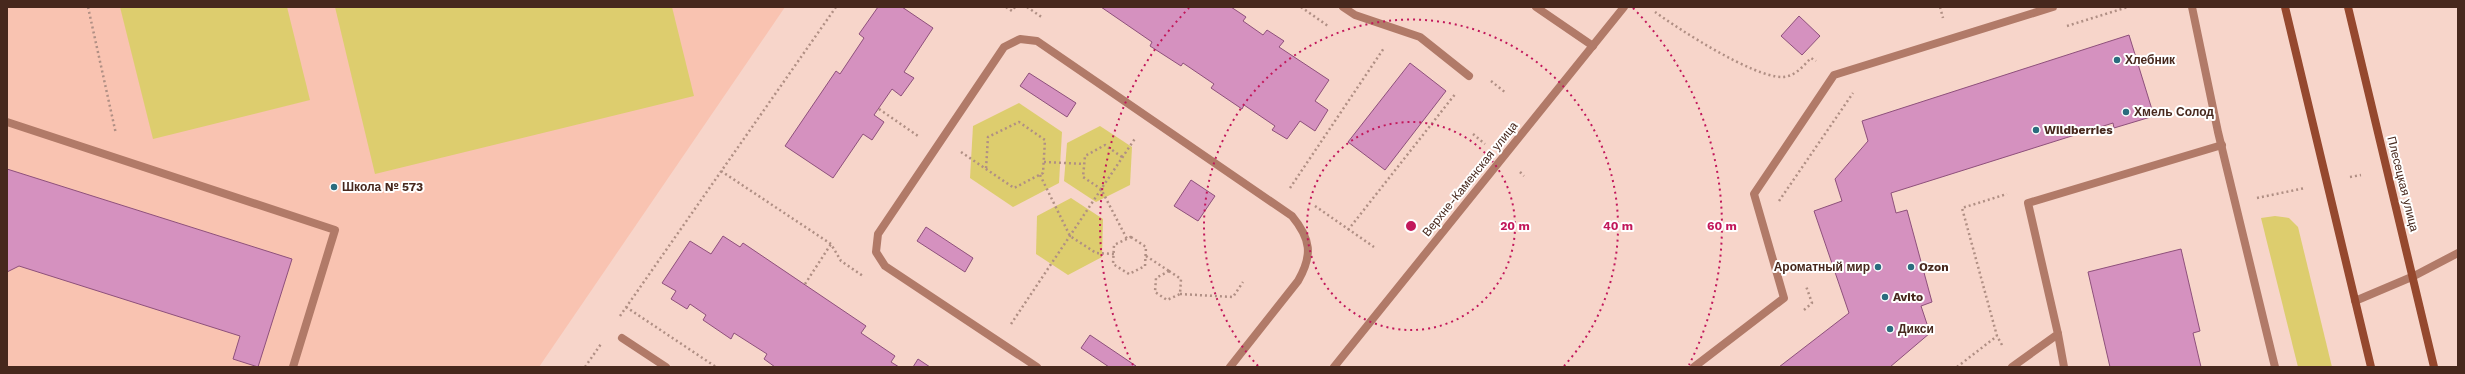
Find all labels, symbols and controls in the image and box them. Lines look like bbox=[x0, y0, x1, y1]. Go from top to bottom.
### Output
place label: Хлебник bbox=[2125, 53, 2176, 67]
marker: Хлебник bbox=[2112, 55, 2122, 65]
place label: Хмель Солод bbox=[2134, 105, 2214, 119]
marker: Хмель Солод bbox=[2121, 107, 2131, 117]
street label: Верхне-Каменская улица bbox=[1419, 119, 1521, 239]
place label: Wildberries bbox=[2044, 123, 2113, 137]
marker: Wildberries bbox=[2031, 125, 2041, 135]
street label: Плесецкая улица bbox=[2384, 135, 2422, 233]
place label: Школа № 573 bbox=[342, 180, 423, 194]
marker: Школа № 573 bbox=[329, 182, 339, 192]
centre of rings bbox=[1404, 219, 1418, 233]
text: 20 m bbox=[1500, 219, 1530, 233]
text: 40 m bbox=[1603, 219, 1633, 233]
text: 60 m bbox=[1707, 219, 1737, 233]
place label: Ароматный мир bbox=[1774, 260, 1870, 274]
place label: Ozon bbox=[1919, 260, 1949, 274]
marker: Ароматный мир bbox=[1873, 262, 1883, 272]
marker: Ozon bbox=[1906, 262, 1916, 272]
place label: Avito bbox=[1893, 290, 1923, 304]
marker: Avito bbox=[1880, 292, 1890, 302]
place label: Дикси bbox=[1898, 322, 1934, 336]
marker: Дикси bbox=[1885, 324, 1895, 334]

